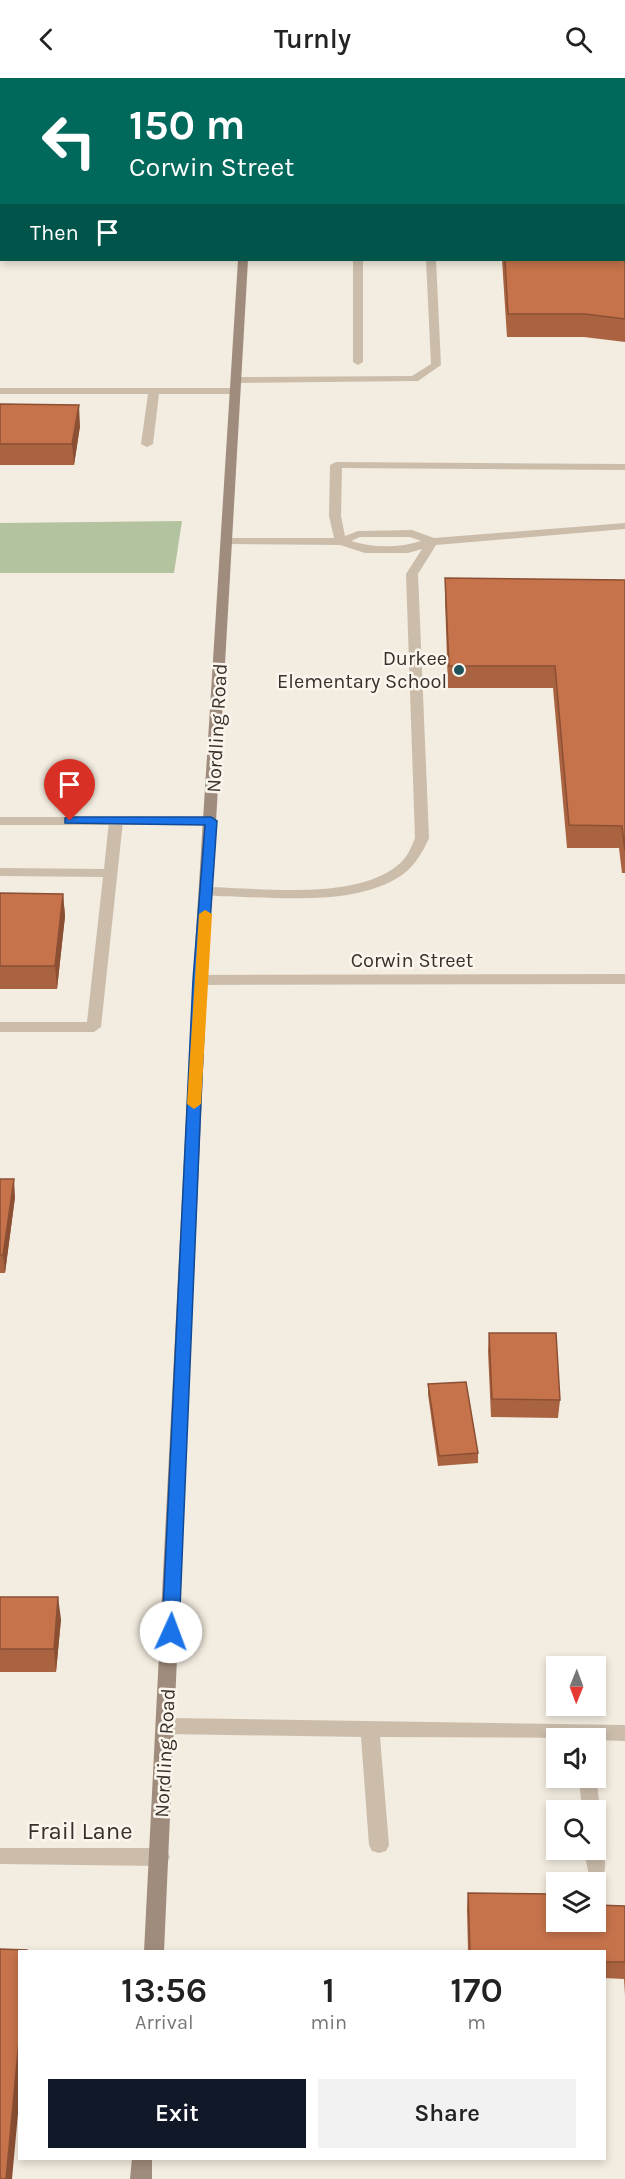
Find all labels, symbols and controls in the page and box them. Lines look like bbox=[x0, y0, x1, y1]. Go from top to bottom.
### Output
icon: back bbox=[30, 23, 63, 56]
text: Turnly bbox=[274, 23, 351, 55]
icon: search bbox=[562, 23, 595, 56]
text: 150 m bbox=[129, 100, 245, 150]
icon: left bbox=[30, 102, 108, 180]
text: Corwin Street bbox=[129, 151, 295, 183]
icon: arrive bbox=[91, 216, 124, 249]
text: Then bbox=[30, 220, 79, 246]
place label: Durkee Elementary School bbox=[277, 647, 447, 693]
street label: Nordling Road bbox=[202, 663, 232, 793]
marker: Durkee Elementary School bbox=[452, 663, 466, 677]
pin bbox=[44, 759, 95, 821]
icon: arrive bbox=[53, 768, 86, 801]
street label: Corwin Street bbox=[351, 949, 474, 972]
position arrow bbox=[139, 1600, 203, 1664]
north arrow bbox=[546, 1656, 606, 1716]
map controls bbox=[546, 1656, 606, 1932]
street label: Nordling Road bbox=[150, 1688, 180, 1818]
button: sound bbox=[546, 1728, 606, 1788]
button: search bbox=[546, 1800, 606, 1860]
street label: Frail Lane bbox=[27, 1817, 133, 1845]
button: layers bbox=[546, 1872, 606, 1932]
text: 13:56 bbox=[121, 1969, 207, 2011]
text: 1 bbox=[323, 1969, 335, 2011]
text: 170 bbox=[450, 1969, 503, 2011]
text: Arrival bbox=[135, 2011, 194, 2034]
text: min bbox=[310, 2011, 347, 2034]
text: m bbox=[467, 2011, 486, 2034]
button: Exit bbox=[48, 2079, 306, 2148]
button: Share bbox=[318, 2079, 576, 2148]

